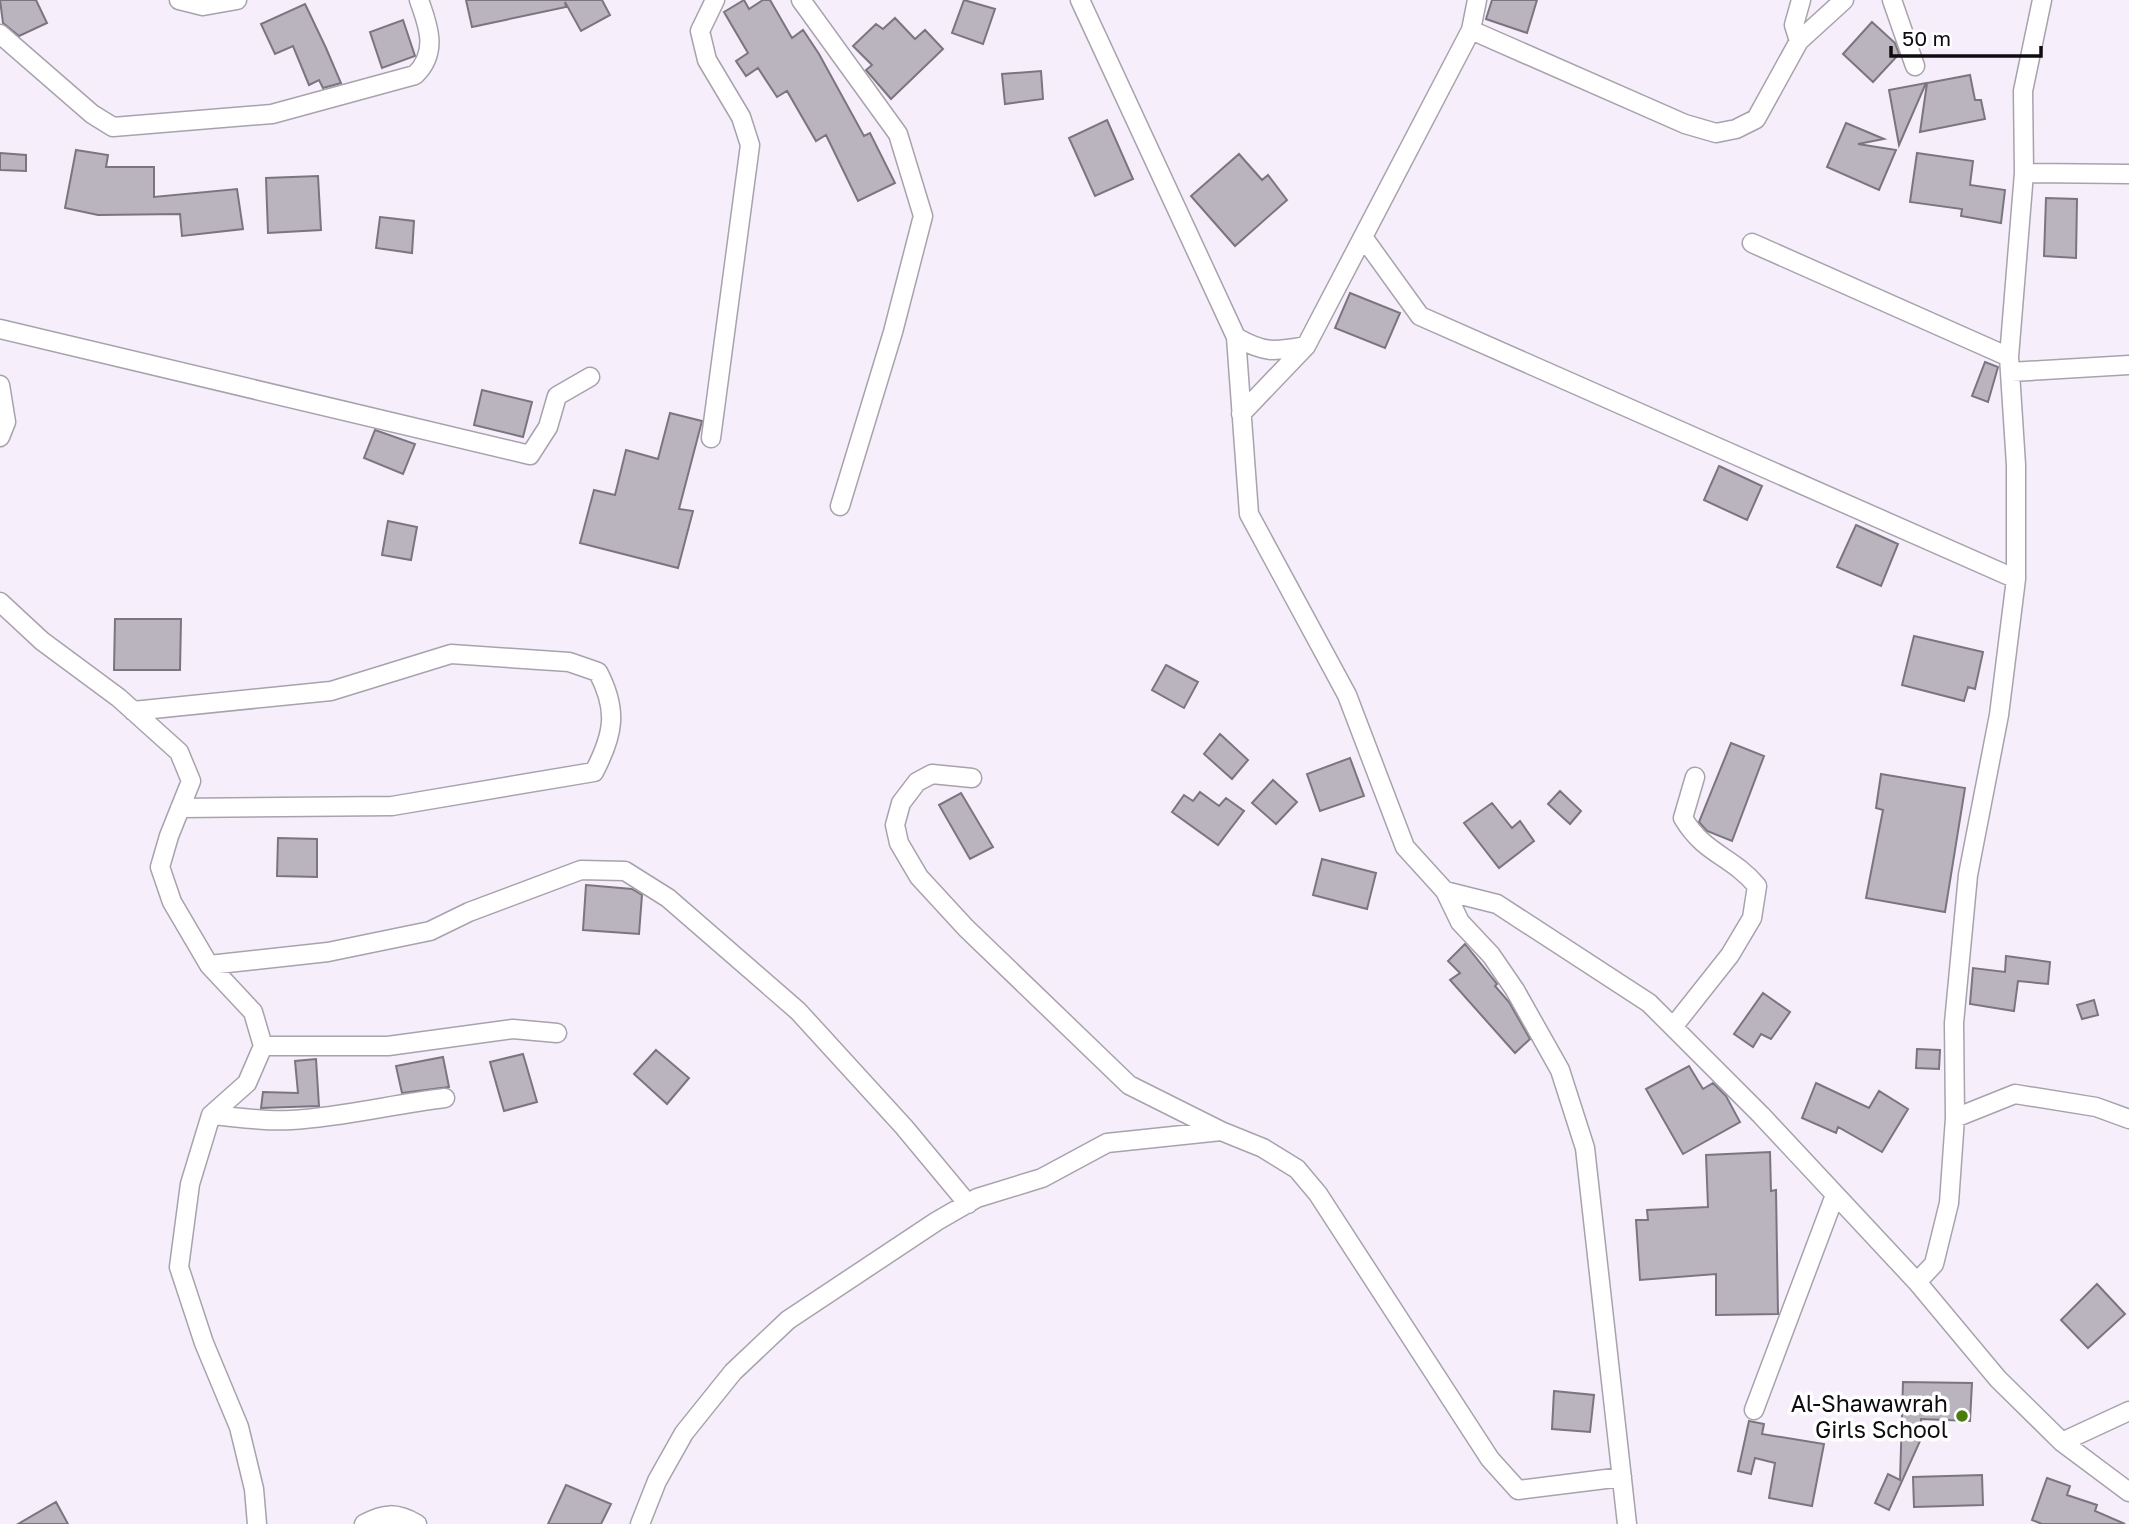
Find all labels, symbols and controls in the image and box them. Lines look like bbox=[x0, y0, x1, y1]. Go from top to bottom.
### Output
scale bar bbox=[1891, 14, 2042, 58]
text: 50 m bbox=[1902, 25, 1951, 51]
place label: Al-Shawawrah Girls School bbox=[1791, 1389, 1948, 1443]
marker: Al-Shawawrah Girls School bbox=[1954, 1408, 1970, 1424]

